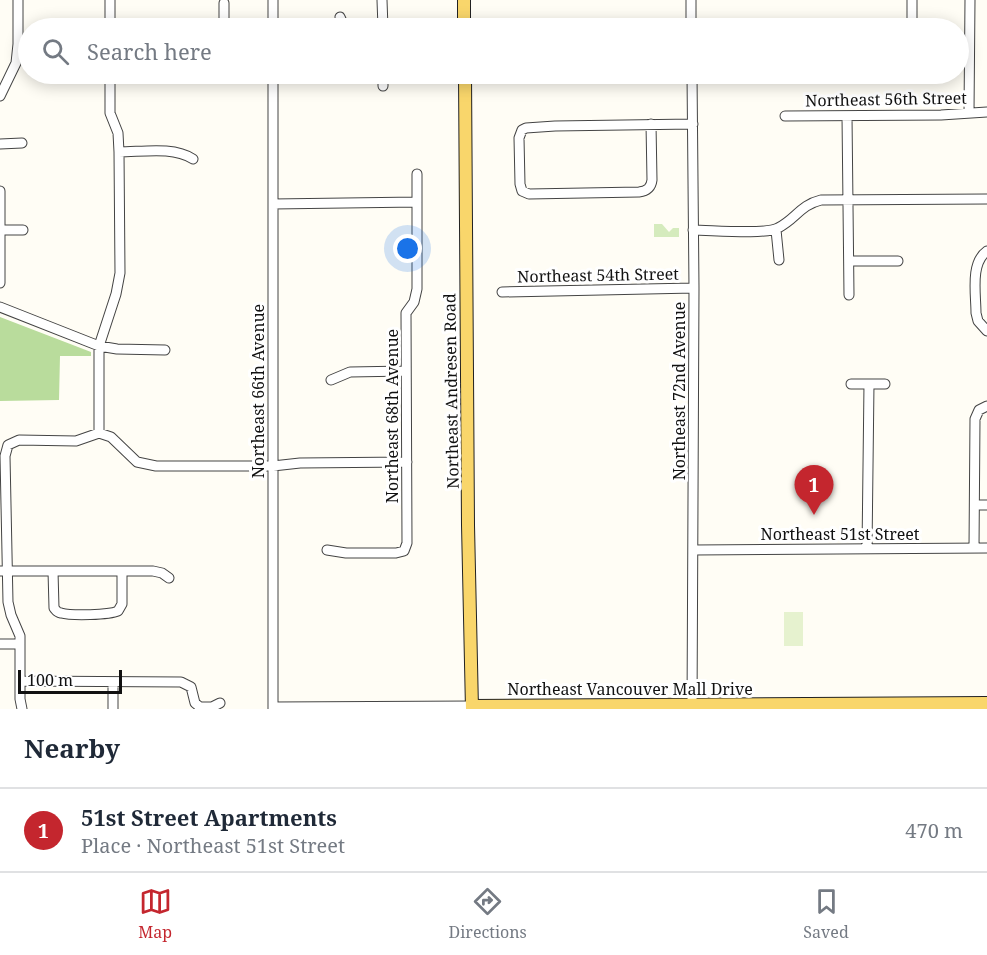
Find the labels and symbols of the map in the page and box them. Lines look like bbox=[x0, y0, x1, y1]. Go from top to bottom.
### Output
street label: Northeast 56th Street bbox=[805, 87, 967, 111]
your location bbox=[393, 234, 422, 263]
street label: Northeast 54th Street bbox=[517, 263, 679, 287]
street label: Northeast Andresen Road bbox=[438, 293, 464, 489]
street label: Northeast 72nd Avenue bbox=[668, 302, 690, 480]
street label: Northeast 66th Avenue bbox=[247, 304, 269, 478]
street label: Northeast 68th Avenue bbox=[381, 329, 403, 503]
pin: 1 bbox=[794, 466, 834, 515]
street label: Northeast 51st Street bbox=[761, 523, 920, 545]
scale bar bbox=[18, 667, 122, 694]
street label: Northeast Vancouver Mall Drive bbox=[507, 678, 753, 700]

